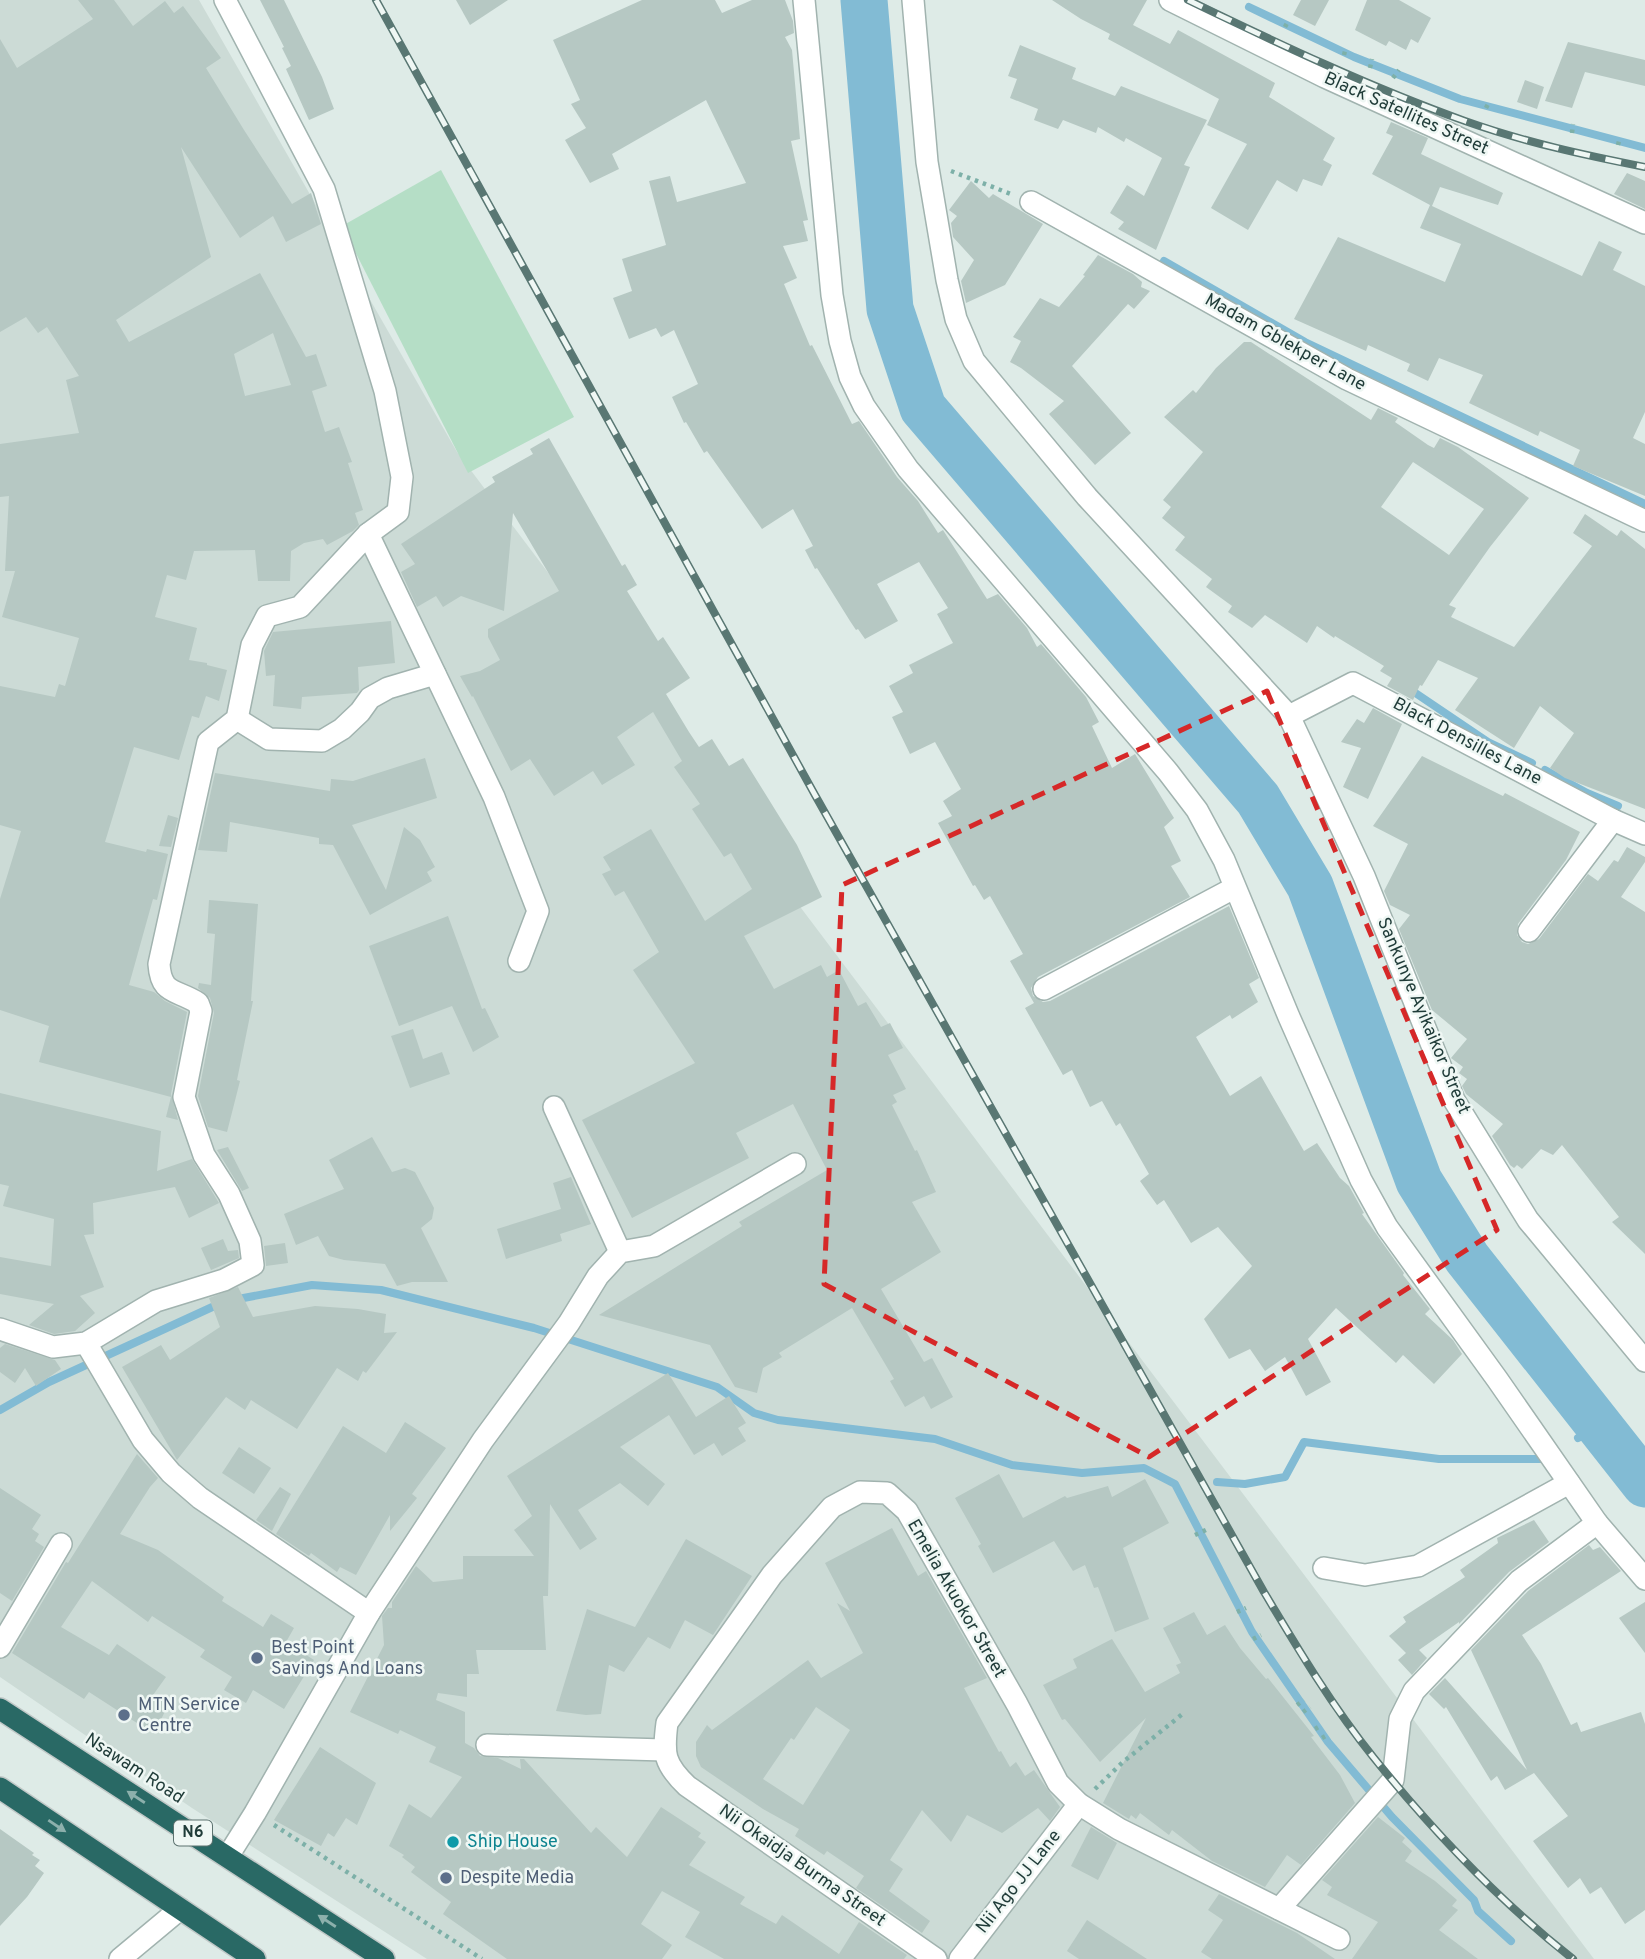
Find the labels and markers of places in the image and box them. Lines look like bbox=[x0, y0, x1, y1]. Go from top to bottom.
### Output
place label: Best Point Savings And Loans bbox=[271, 1637, 423, 1681]
marker: Best Point Savings And Loans bbox=[249, 1650, 265, 1666]
place label: MTN Service Centre bbox=[138, 1694, 240, 1738]
marker: MTN Service Centre bbox=[116, 1707, 132, 1723]
place label: Ship House bbox=[467, 1831, 558, 1854]
marker: Ship House bbox=[445, 1834, 461, 1850]
place label: Despite Media bbox=[460, 1867, 574, 1890]
marker: Despite Media bbox=[438, 1870, 454, 1886]

